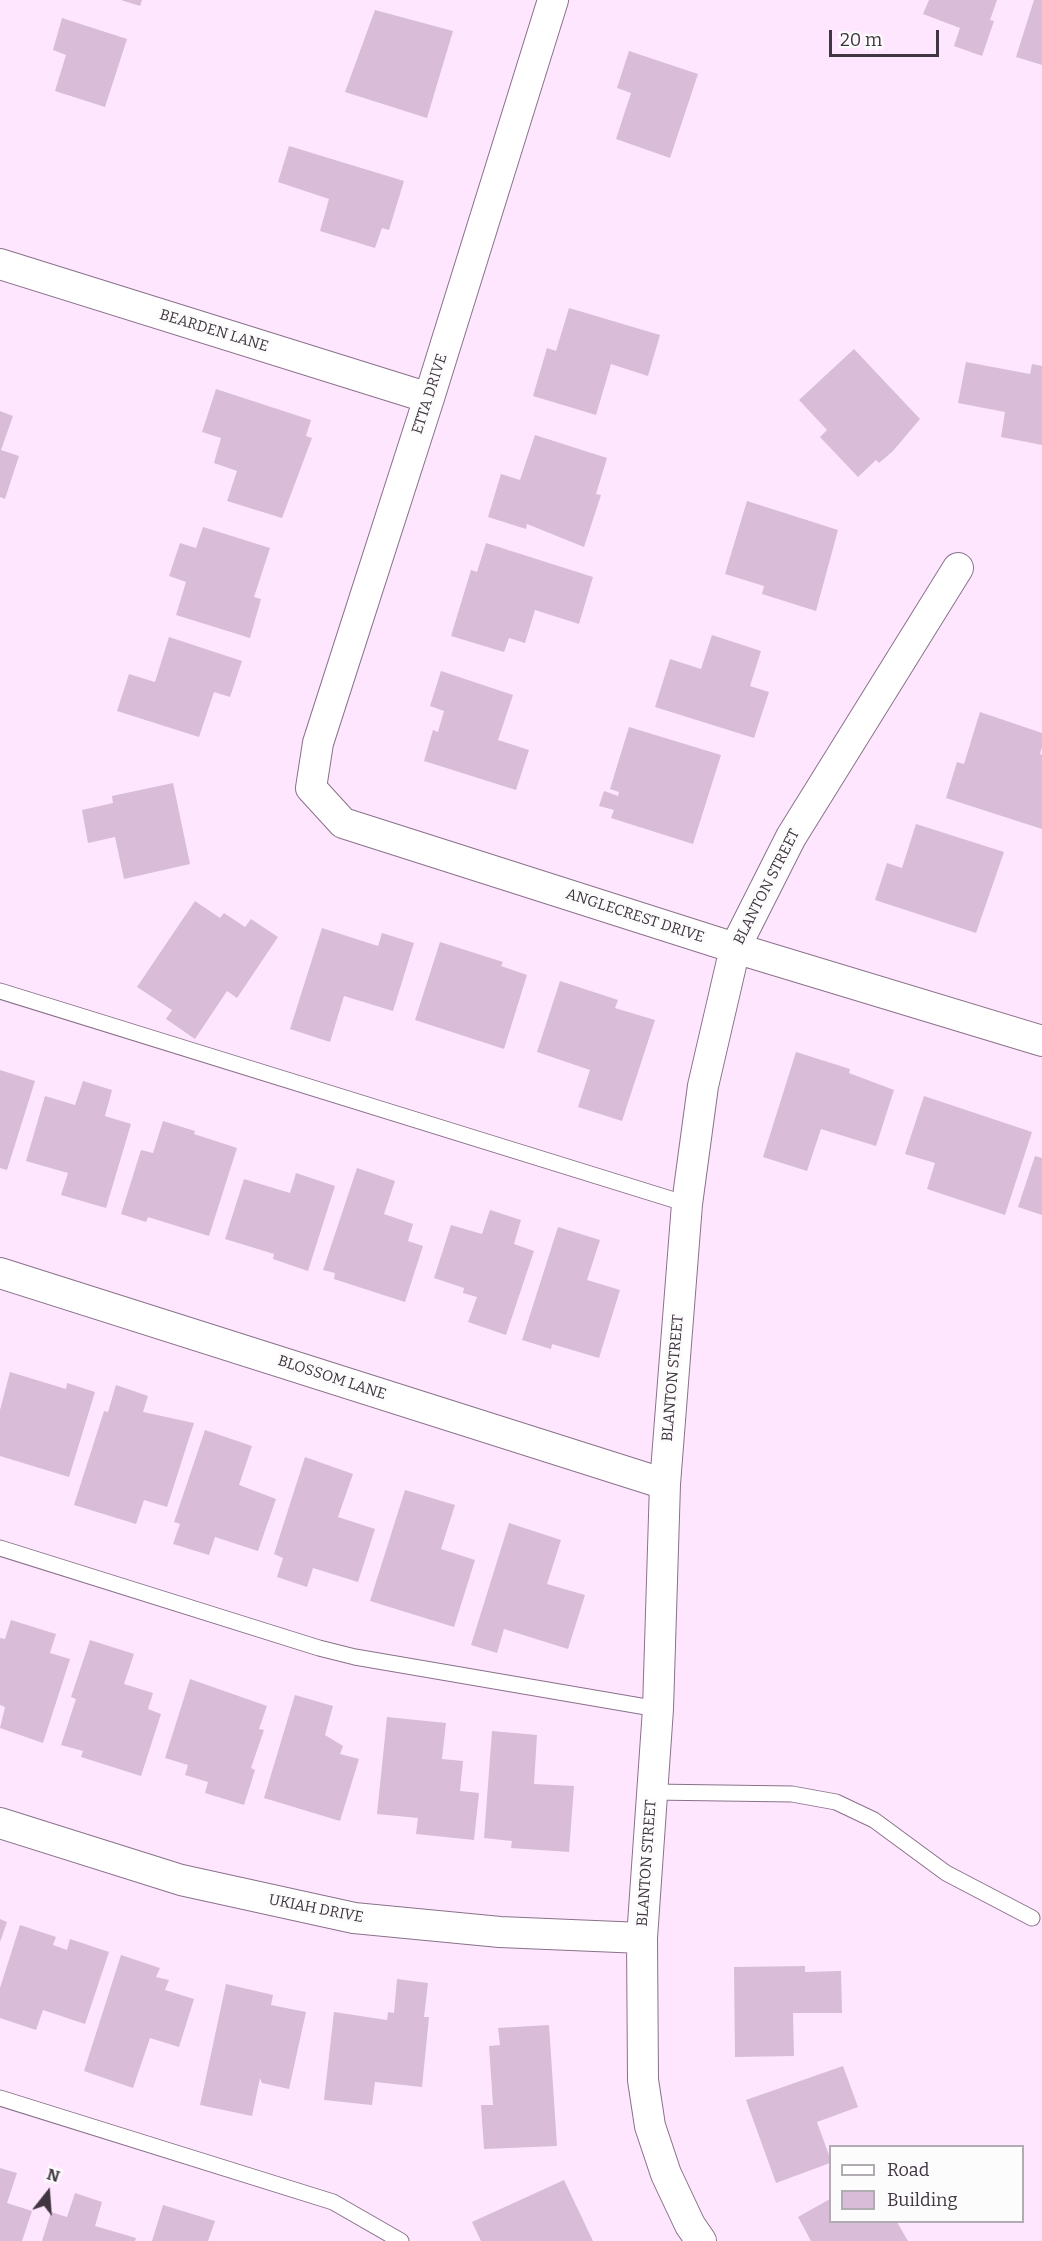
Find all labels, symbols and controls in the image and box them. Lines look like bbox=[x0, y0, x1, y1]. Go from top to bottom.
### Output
scale bar bbox=[832, 18, 942, 56]
text: 20 m bbox=[840, 29, 882, 51]
street label: BEARDEN LANE bbox=[157, 306, 271, 356]
street label: ETTA DRIVE bbox=[409, 352, 451, 436]
street label: BLANTON STREET bbox=[730, 826, 804, 948]
street label: ANGLECREST DRIVE bbox=[564, 885, 706, 947]
street label: BLANTON STREET bbox=[658, 1314, 688, 1442]
street label: BLOSSOM LANE bbox=[275, 1352, 389, 1404]
street label: BLANTON STREET bbox=[634, 1799, 660, 1927]
street label: UKIAH DRIVE bbox=[267, 1891, 365, 1927]
legend bbox=[829, 2145, 1024, 2223]
text: Road bbox=[887, 2159, 929, 2181]
north arrow bbox=[18, 2163, 78, 2223]
text: N bbox=[45, 2164, 62, 2186]
text: Building bbox=[887, 2189, 958, 2211]

